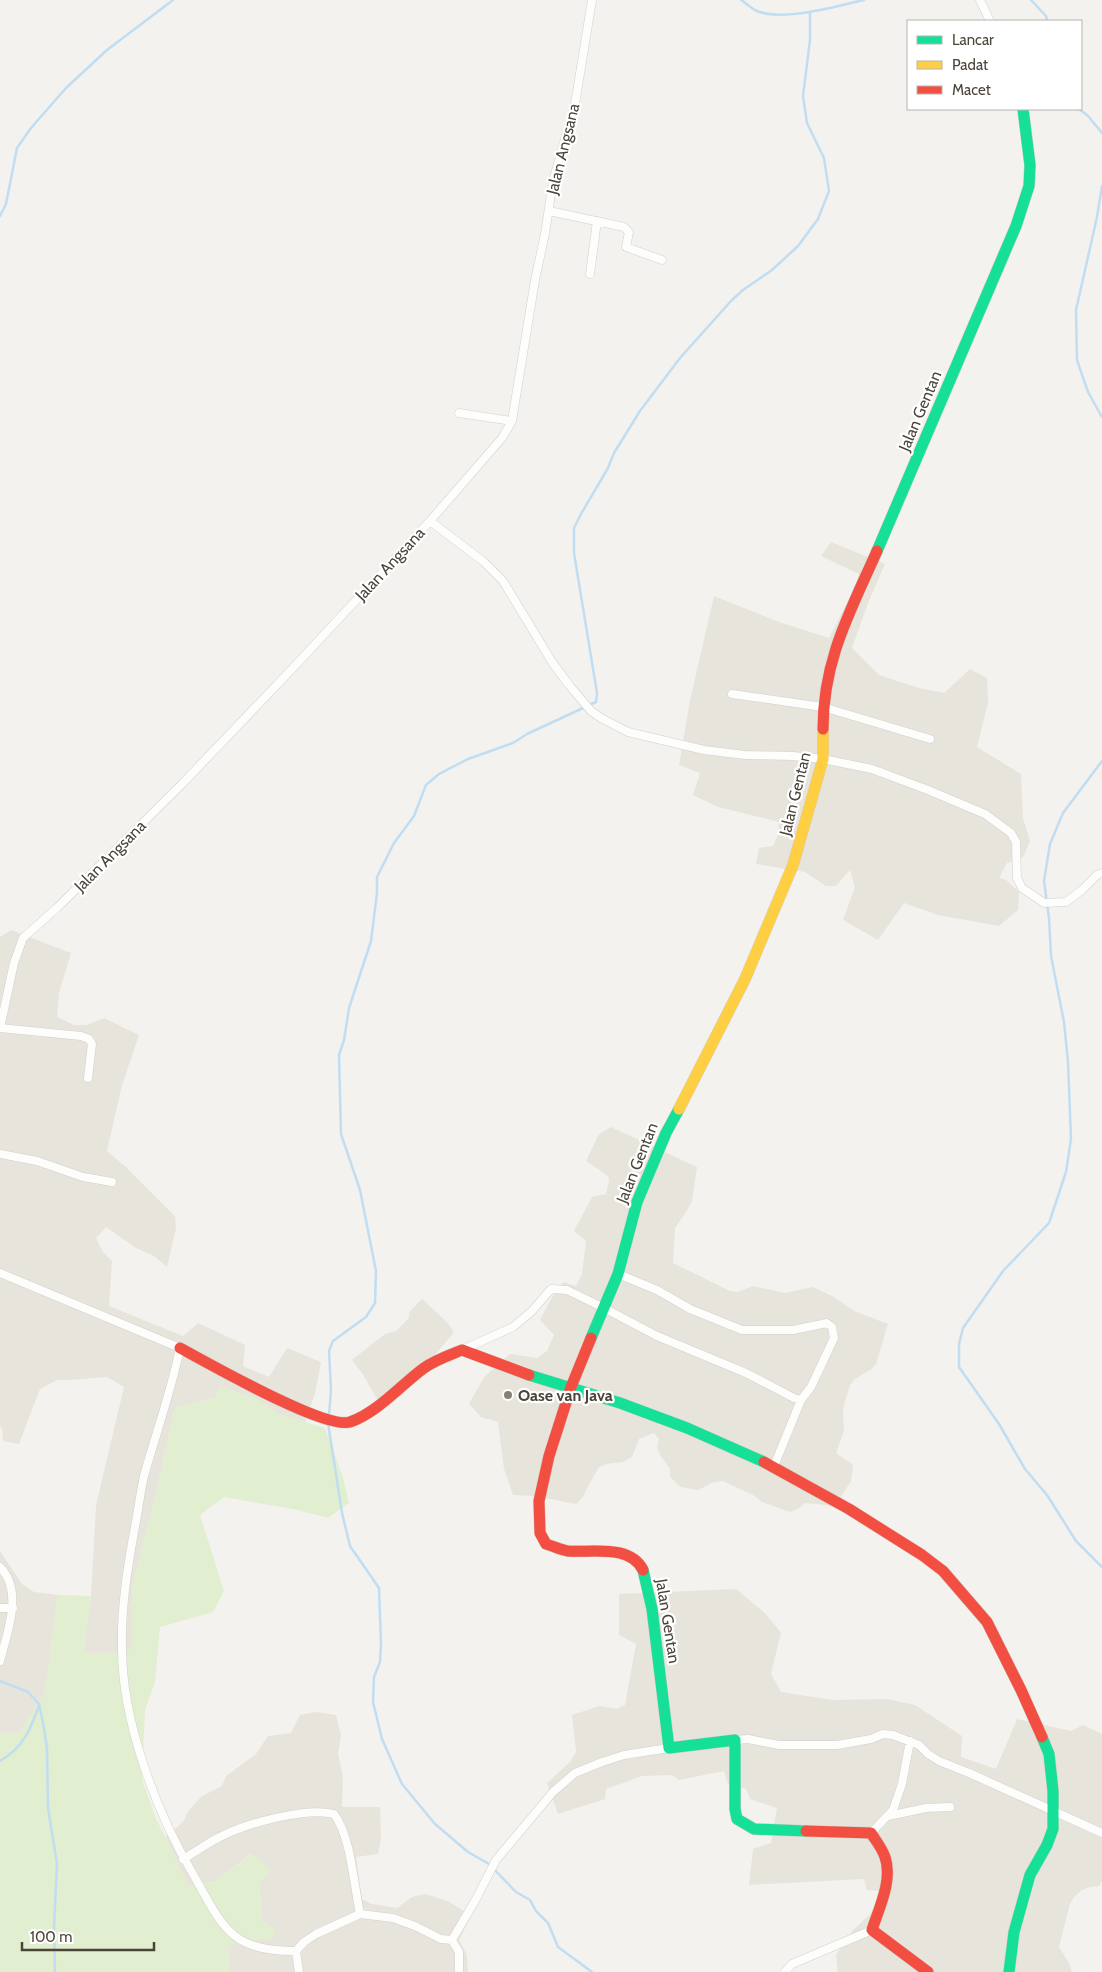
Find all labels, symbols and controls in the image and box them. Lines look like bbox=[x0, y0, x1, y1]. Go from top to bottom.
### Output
legend bbox=[907, 20, 1082, 110]
text: Lancar bbox=[952, 31, 994, 49]
text: Padat bbox=[952, 56, 988, 74]
text: Macet bbox=[952, 81, 991, 99]
street label: Jalan Angsana bbox=[542, 101, 584, 198]
street label: Jalan Gentan bbox=[894, 368, 945, 455]
street label: Jalan Angsana bbox=[351, 523, 429, 605]
street label: Jalan Gentan bbox=[775, 750, 815, 839]
street label: Jalan Angsana bbox=[70, 816, 150, 896]
street label: Jalan Gentan bbox=[612, 1120, 662, 1207]
place label: Oase van Java bbox=[518, 1386, 613, 1405]
marker: Oase van Java bbox=[502, 1389, 514, 1401]
street label: Jalan Gentan bbox=[652, 1576, 684, 1665]
scale bar bbox=[22, 1920, 155, 1952]
text: 100 m bbox=[30, 1928, 72, 1946]

